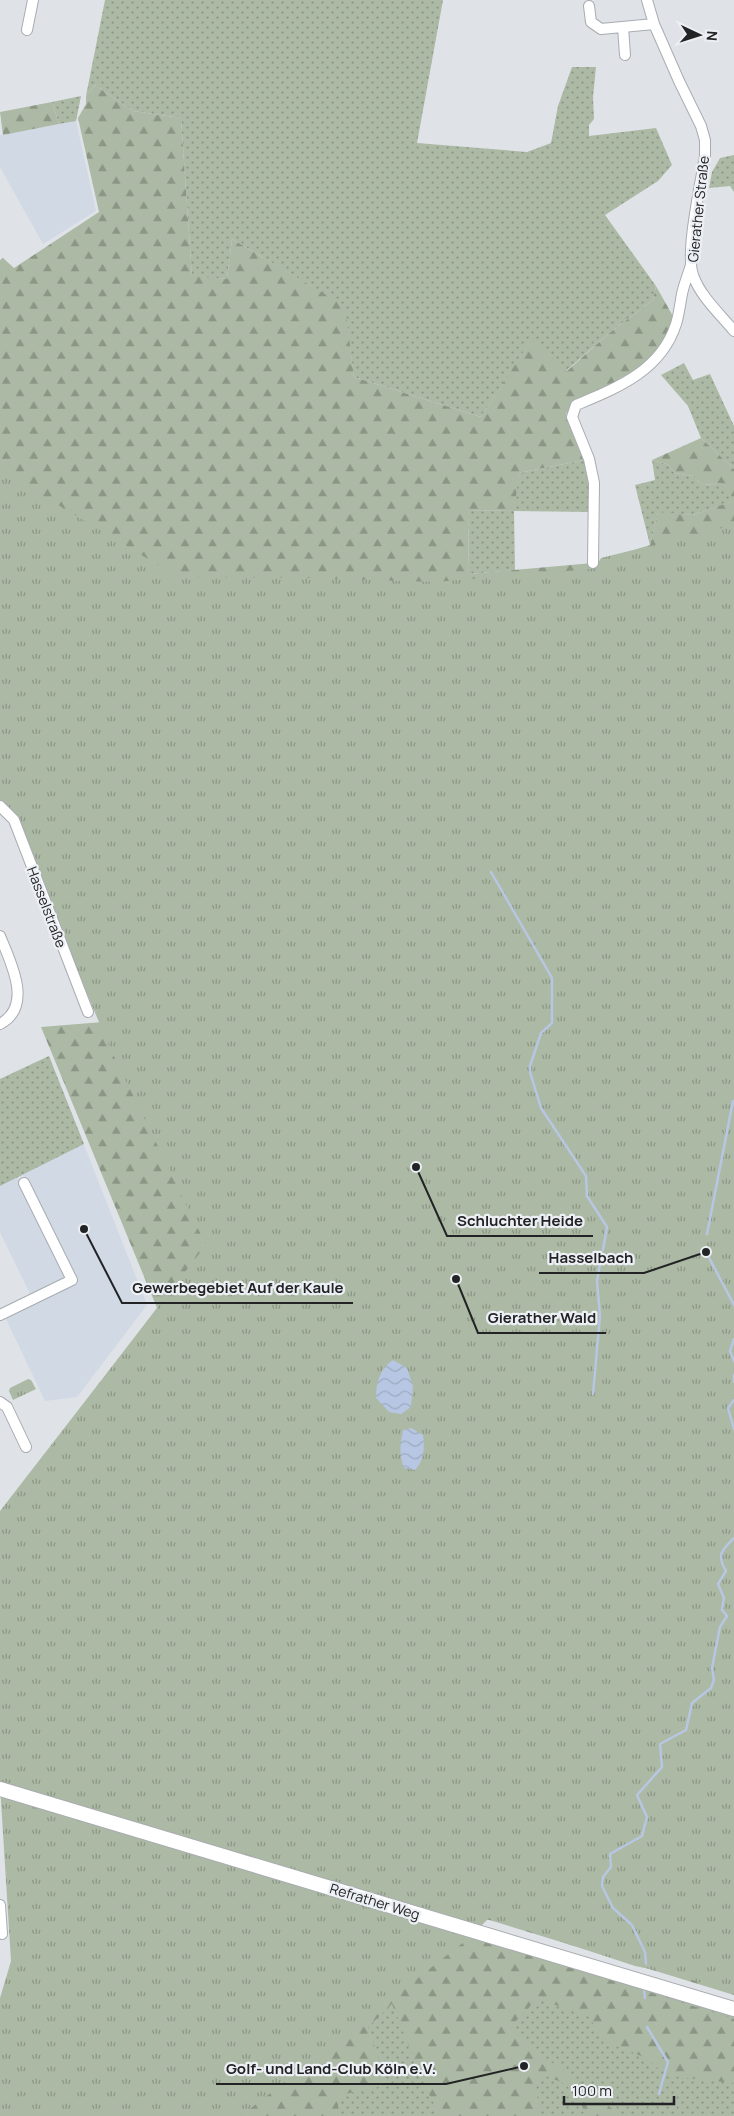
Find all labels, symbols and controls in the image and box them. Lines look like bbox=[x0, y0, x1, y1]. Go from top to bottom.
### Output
north arrow bbox=[674, 10, 724, 60]
text: N bbox=[703, 30, 722, 42]
street label: Gierather Straße bbox=[683, 155, 713, 263]
street label: Hasselstraße bbox=[23, 864, 71, 950]
callout: Schluchter Heide bbox=[447, 1206, 593, 1236]
text: Schluchter Heide bbox=[457, 1210, 583, 1231]
callout: Hasselbach bbox=[539, 1243, 644, 1273]
text: Hasselbach bbox=[549, 1247, 633, 1268]
callout: Gewerbegebiet Auf der Kaule bbox=[122, 1273, 353, 1303]
text: Gewerbegebiet Auf der Kaule bbox=[132, 1277, 344, 1298]
callout: Gierather Wald bbox=[478, 1303, 606, 1333]
text: Gierather Wald bbox=[488, 1307, 596, 1328]
street label: Refrather Weg bbox=[328, 1878, 422, 1924]
callout: Golf- und Land-Club Köln e.V. bbox=[216, 2054, 446, 2084]
text: Golf- und Land-Club Köln e.V. bbox=[226, 2058, 436, 2079]
scale bar bbox=[564, 2074, 674, 2106]
text: 100 m bbox=[572, 2080, 612, 2101]

